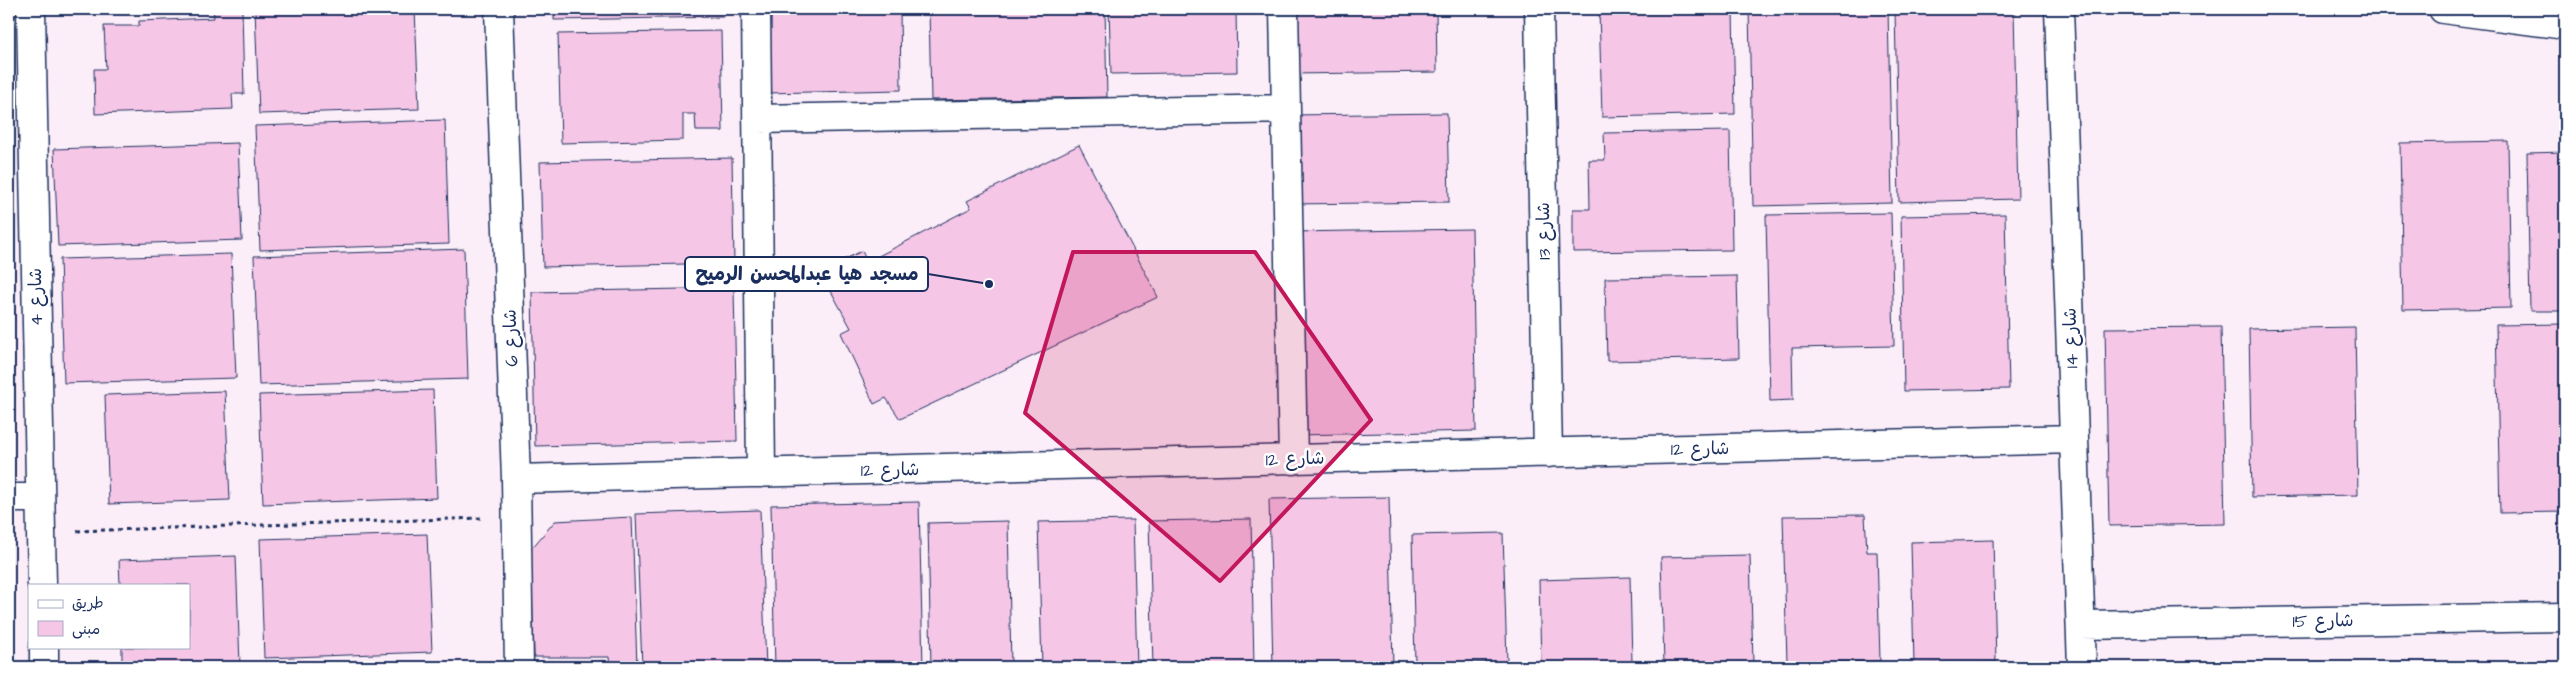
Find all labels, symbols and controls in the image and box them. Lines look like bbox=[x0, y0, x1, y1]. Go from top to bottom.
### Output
street label: شارع 13 bbox=[1531, 202, 1557, 260]
callout: مسجد هيا عبدالمحسن الرميح bbox=[685, 257, 928, 291]
text: مسجد هيا عبدالمحسن الرميح bbox=[695, 261, 919, 288]
street label: شارع 4 bbox=[23, 268, 49, 326]
street label: شارع 14 bbox=[2057, 307, 2085, 369]
street label: شارع 6 bbox=[498, 309, 524, 367]
street label: شارع 12 bbox=[1670, 436, 1730, 462]
street label: شارع 12 bbox=[1265, 445, 1325, 473]
street label: شارع 12 bbox=[860, 457, 920, 483]
legend bbox=[28, 584, 190, 648]
text: طريق bbox=[72, 593, 104, 614]
street label: شارع 15 bbox=[2292, 608, 2354, 634]
text: مبنى bbox=[72, 619, 100, 640]

